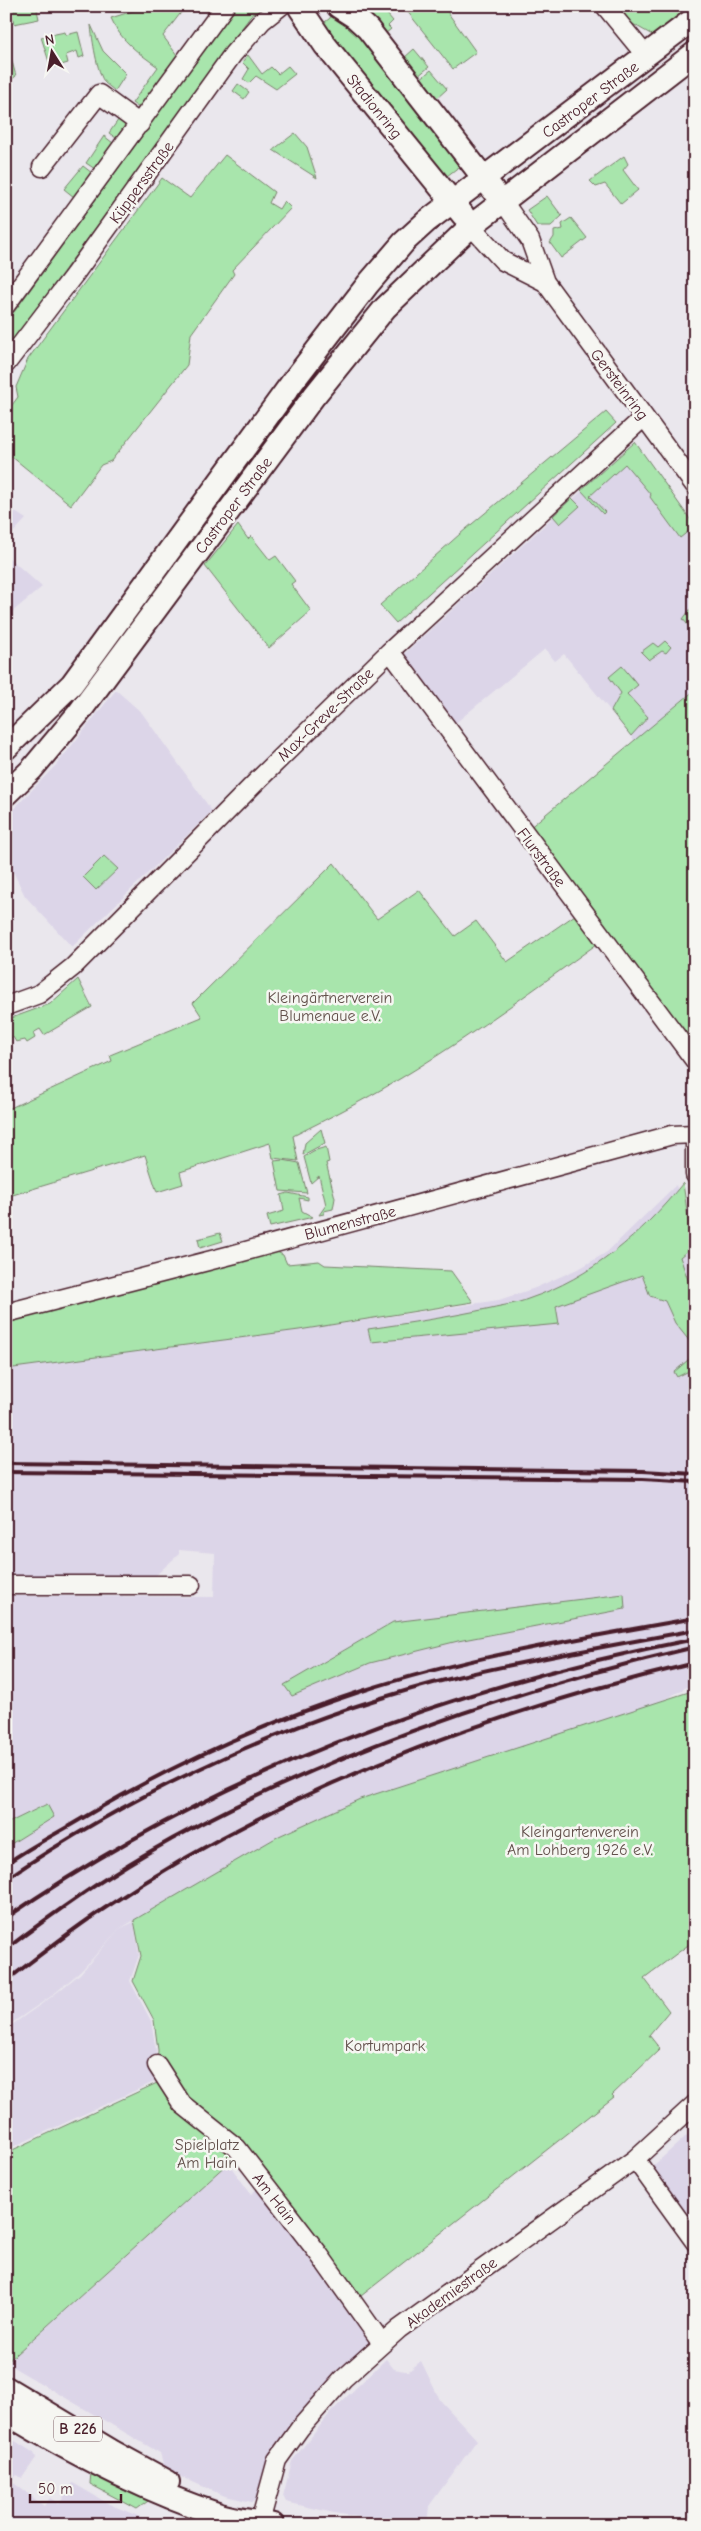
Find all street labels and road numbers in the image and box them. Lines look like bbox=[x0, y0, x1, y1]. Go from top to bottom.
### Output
street label: Castroper Straße bbox=[539, 58, 642, 142]
street label: Stadionring bbox=[343, 71, 406, 143]
street label: Küppersstraße bbox=[106, 138, 178, 227]
street label: Gersteinring bbox=[587, 345, 652, 424]
street label: Castroper Straße bbox=[192, 454, 276, 557]
street label: Max-Greve-Straße bbox=[274, 664, 377, 765]
street label: Flurstraße bbox=[513, 825, 569, 891]
street label: Blumenstraße bbox=[303, 1202, 398, 1244]
street label: Am Hain bbox=[249, 2169, 300, 2228]
street label: Akademiestraße bbox=[402, 2254, 501, 2332]
road number: B 226 bbox=[54, 2416, 102, 2442]

